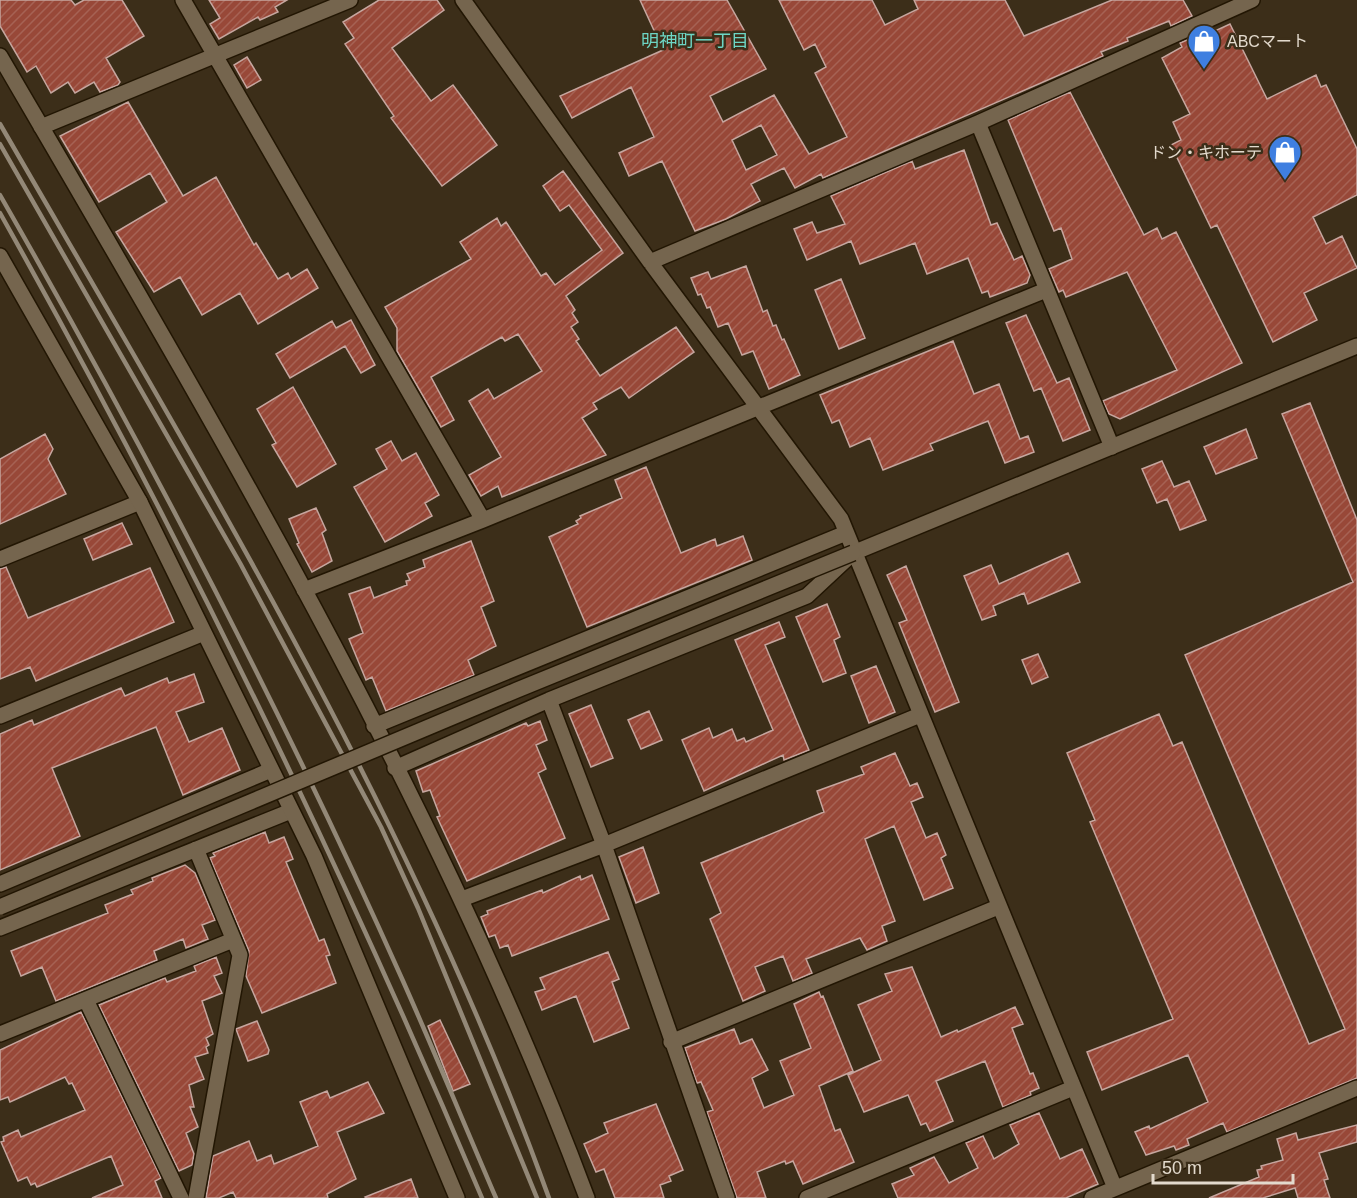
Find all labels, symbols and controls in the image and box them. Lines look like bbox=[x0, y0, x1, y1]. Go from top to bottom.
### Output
shop icon: ABCマート bbox=[1186, 23, 1222, 70]
district label: 明神町一丁目 bbox=[641, 31, 749, 51]
place label: ABCマート bbox=[1227, 33, 1308, 50]
shop icon: ドン・キホーテ bbox=[1267, 134, 1303, 181]
place label: ドン・キホーテ bbox=[1150, 144, 1262, 161]
scale bar bbox=[1153, 1147, 1292, 1185]
text: 50 m bbox=[1162, 1158, 1202, 1178]

